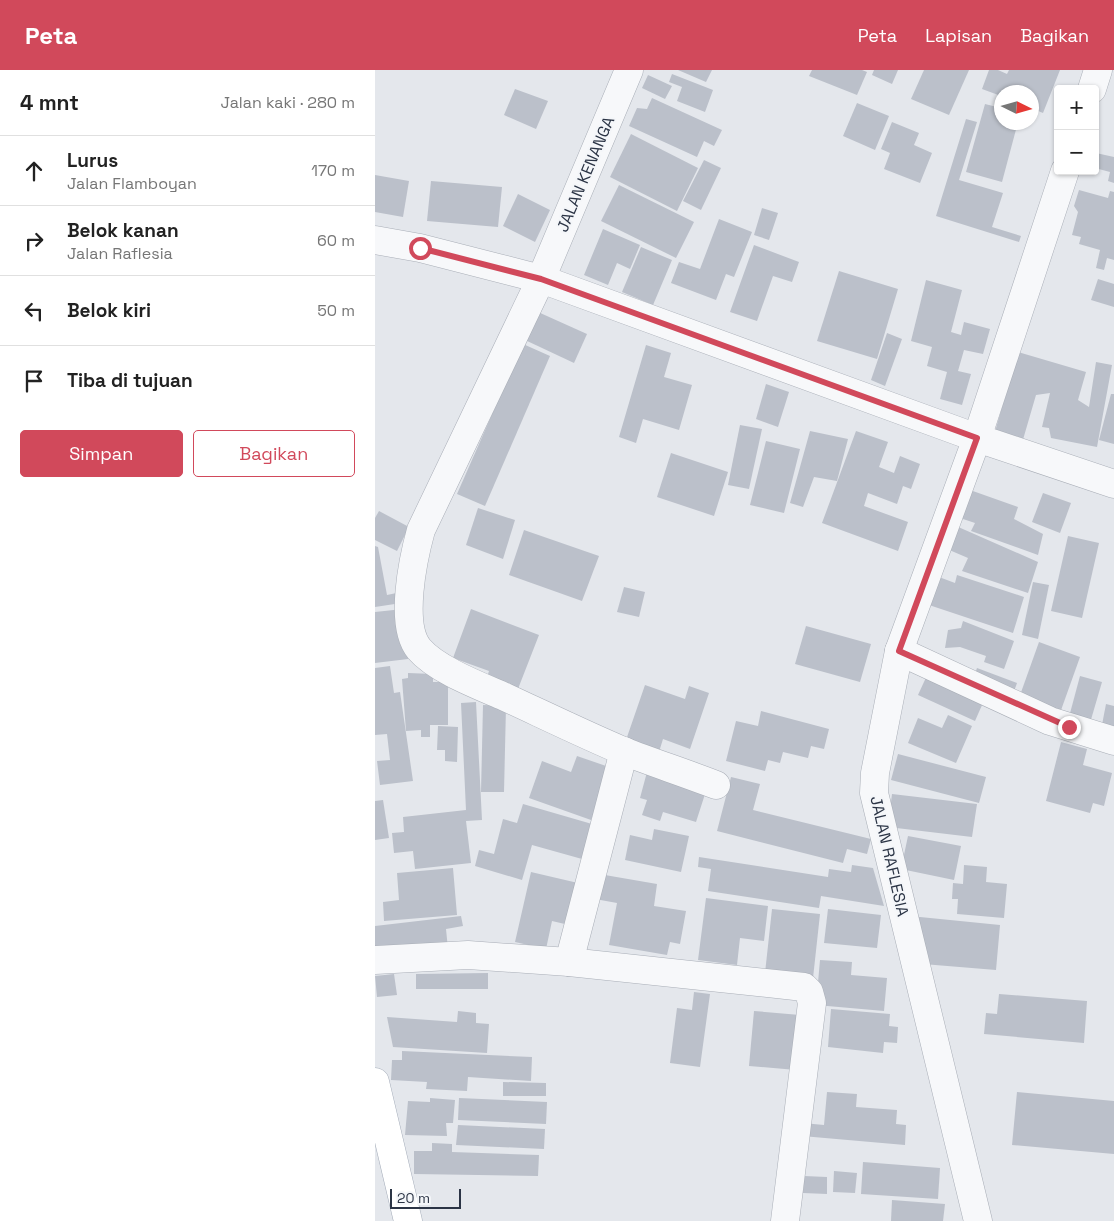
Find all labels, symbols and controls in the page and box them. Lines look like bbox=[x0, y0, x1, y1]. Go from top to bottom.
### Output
text: Peta bbox=[25, 20, 78, 51]
text: Peta bbox=[858, 24, 897, 47]
text: Lapisan bbox=[925, 24, 992, 47]
text: Bagikan bbox=[1020, 24, 1089, 47]
north arrow bbox=[994, 85, 1039, 130]
map controls bbox=[1054, 85, 1099, 175]
button: + bbox=[1054, 85, 1099, 130]
text: 4 mnt bbox=[20, 89, 79, 116]
text: Jalan kaki · 280 m bbox=[221, 92, 355, 113]
street label: JALAN KENANGA bbox=[552, 113, 619, 235]
button: − bbox=[1054, 130, 1099, 175]
text: Lurus bbox=[67, 148, 118, 173]
icon: ahead bbox=[20, 157, 48, 185]
text: 170 m bbox=[311, 160, 355, 181]
text: Jalan Flamboyan bbox=[67, 173, 197, 194]
text: Belok kanan bbox=[67, 218, 179, 243]
icon: right bbox=[20, 227, 48, 255]
text: 60 m bbox=[317, 230, 355, 251]
route start bbox=[409, 237, 432, 260]
text: Jalan Raflesia bbox=[67, 243, 173, 264]
icon: left bbox=[20, 297, 48, 325]
text: Belok kiri bbox=[67, 298, 151, 323]
text: 50 m bbox=[317, 300, 355, 321]
icon: arrive bbox=[20, 367, 48, 395]
text: Tiba di tujuan bbox=[67, 368, 193, 393]
button: Simpan bbox=[20, 430, 183, 477]
button: Bagikan bbox=[193, 430, 355, 477]
route end bbox=[1058, 716, 1081, 739]
street label: JALAN RAFLESIA bbox=[865, 794, 914, 918]
scale bar bbox=[390, 1186, 461, 1209]
text: 20 m bbox=[397, 1189, 430, 1207]

